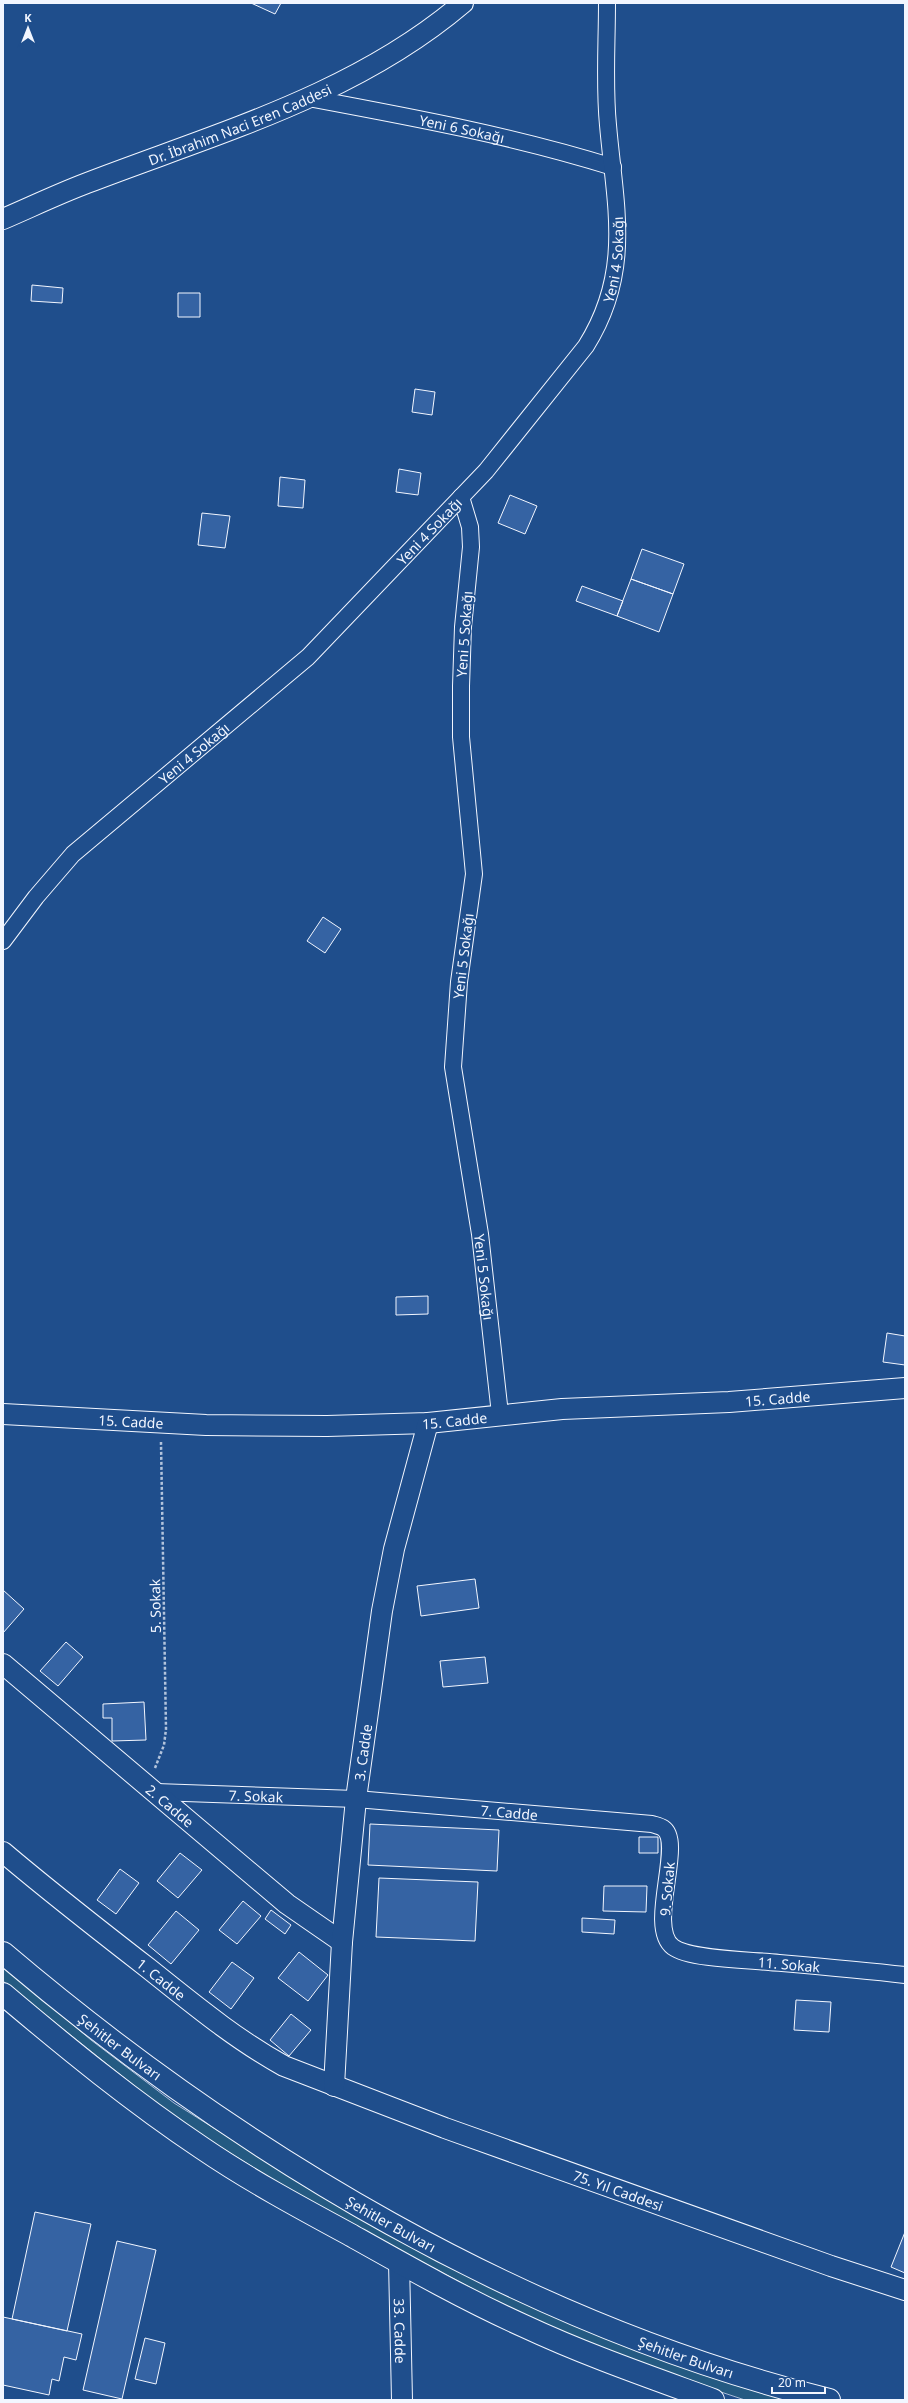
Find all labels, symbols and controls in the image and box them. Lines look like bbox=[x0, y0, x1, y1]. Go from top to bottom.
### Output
north arrow bbox=[8, 8, 48, 48]
text: K bbox=[24, 10, 32, 25]
street label: Dr. İbrahim Naci Eren Caddesi bbox=[146, 79, 334, 169]
street label: Yeni 6 Sokağı bbox=[418, 110, 506, 147]
street label: Yeni 4 Sokağı bbox=[598, 216, 627, 305]
street label: Yeni 4 Sokağı bbox=[392, 493, 465, 569]
street label: Yeni 5 Sokağı bbox=[452, 590, 476, 678]
street label: Yeni 4 Sokağı bbox=[154, 718, 233, 788]
street label: Yeni 5 Sokağı bbox=[448, 912, 478, 1000]
street label: Yeni 5 Sokağı bbox=[471, 1233, 499, 1321]
street label: 15. Cadde bbox=[744, 1386, 811, 1410]
street label: 15. Cadde bbox=[422, 1407, 488, 1433]
street label: 15. Cadde bbox=[98, 1410, 164, 1432]
street label: 5. Sokak bbox=[145, 1578, 165, 1633]
street label: 3. Cadde bbox=[349, 1723, 376, 1782]
street label: 2. Cadde bbox=[142, 1780, 198, 1831]
street label: 7. Sokak bbox=[228, 1785, 284, 1806]
street label: 7. Cadde bbox=[480, 1800, 539, 1824]
street label: 9. Sokak bbox=[655, 1861, 679, 1917]
street label: 11. Sokak bbox=[757, 1952, 821, 1976]
street label: 1. Cadde bbox=[133, 1954, 190, 2004]
street label: Şehitler Bulvarı bbox=[75, 2009, 166, 2084]
street label: 75. Yıl Caddesi bbox=[571, 2165, 666, 2215]
street label: Şehitler Bulvarı bbox=[343, 2191, 439, 2256]
street label: 33. Cadde bbox=[390, 2298, 411, 2364]
street label: Şehitler Bulvarı bbox=[636, 2331, 736, 2382]
scale bar bbox=[772, 2369, 825, 2395]
text: 20 m bbox=[778, 2374, 806, 2391]

